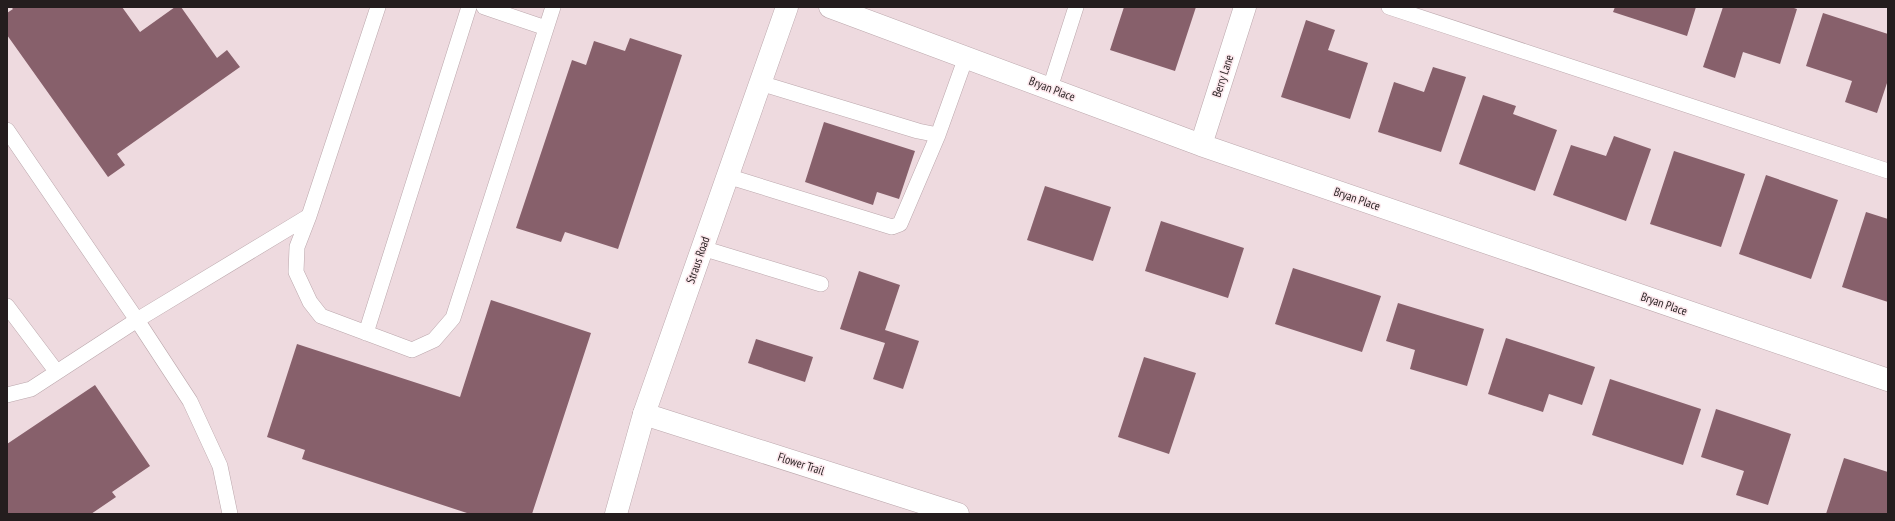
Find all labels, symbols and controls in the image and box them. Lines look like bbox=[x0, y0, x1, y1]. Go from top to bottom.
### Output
street label: Berry Lane bbox=[1209, 53, 1236, 99]
street label: Bryan Place bbox=[1027, 73, 1077, 104]
street label: Bryan Place bbox=[1332, 184, 1382, 213]
street label: Straus Road bbox=[682, 234, 713, 285]
street label: Bryan Place bbox=[1639, 289, 1689, 318]
street label: Flower Trail bbox=[776, 449, 827, 478]

